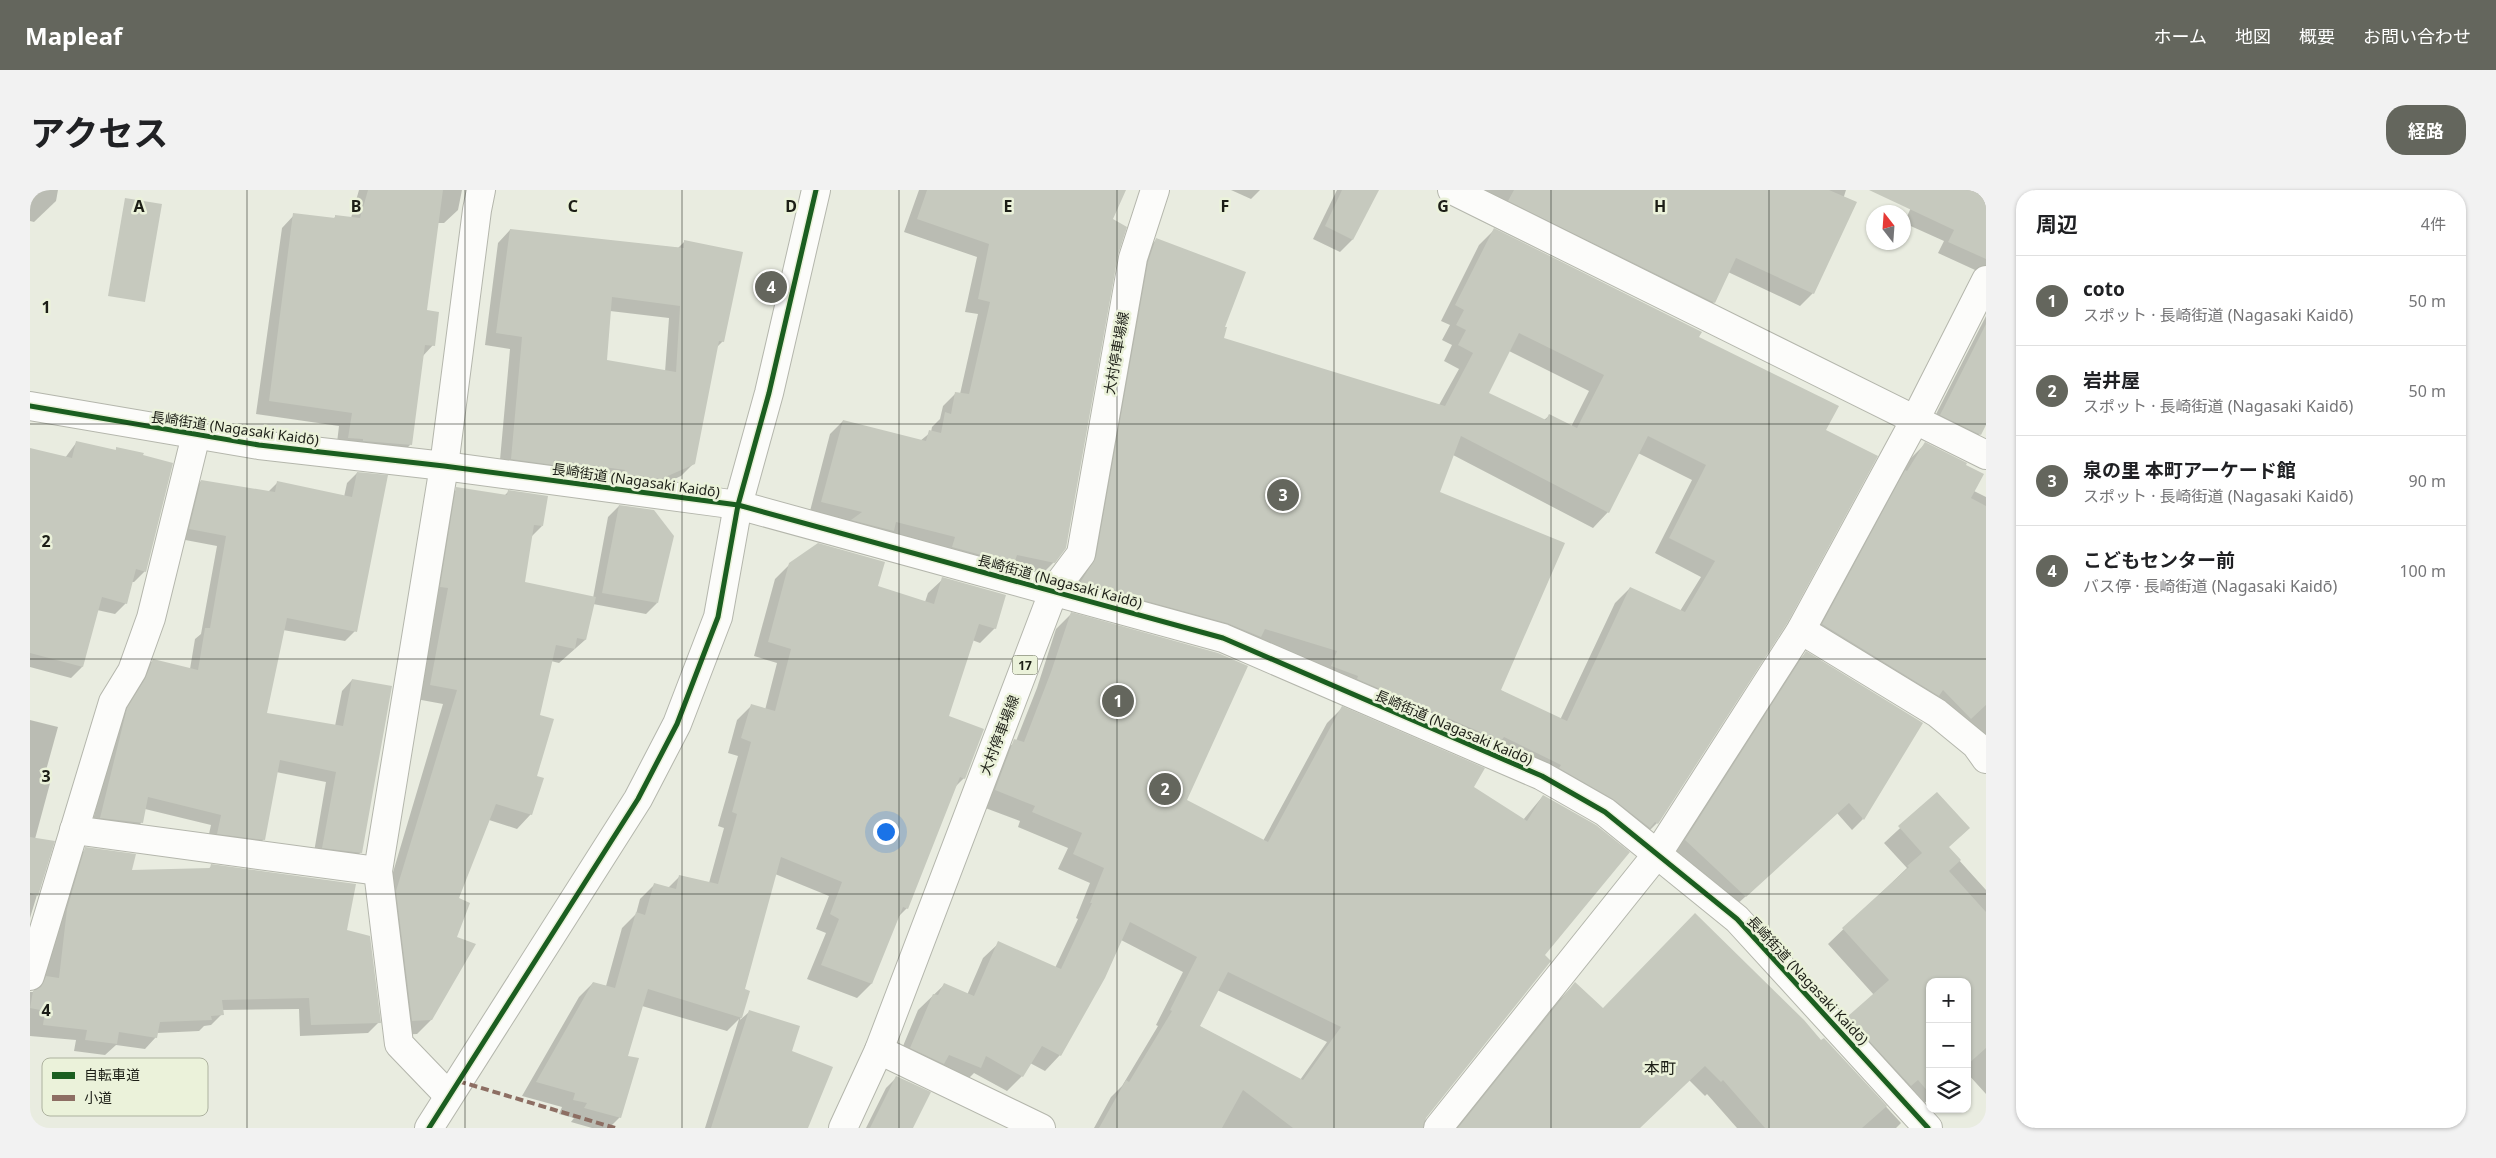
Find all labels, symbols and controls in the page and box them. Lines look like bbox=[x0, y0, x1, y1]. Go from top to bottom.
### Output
text: Mapleaf bbox=[25, 19, 122, 52]
text: ホーム bbox=[2154, 24, 2207, 48]
text: 地図 bbox=[2235, 24, 2271, 48]
text: 概要 bbox=[2299, 24, 2335, 48]
text: お問い合わせ bbox=[2363, 24, 2471, 48]
button: 経路 bbox=[2386, 105, 2466, 155]
text: アクセス bbox=[30, 109, 168, 156]
text: A bbox=[133, 195, 145, 217]
text: B bbox=[351, 195, 361, 217]
text: C bbox=[568, 195, 578, 217]
text: D bbox=[785, 195, 797, 217]
text: E bbox=[1004, 195, 1013, 217]
text: F bbox=[1221, 195, 1229, 217]
text: G bbox=[1437, 195, 1449, 217]
text: H bbox=[1654, 195, 1666, 217]
north arrow bbox=[1866, 205, 1911, 250]
text: 周辺 bbox=[2036, 210, 2078, 238]
text: 4件 bbox=[2421, 213, 2446, 235]
pin: 4 bbox=[755, 268, 787, 306]
text: coto bbox=[2083, 276, 2125, 302]
text: 1 bbox=[2047, 290, 2057, 312]
text: 50 m bbox=[2409, 290, 2446, 312]
text: 1 bbox=[41, 296, 51, 318]
text: スポット · 長崎街道 (Nagasaki Kaidō) bbox=[2083, 304, 2353, 326]
street label: 大村停車場線 bbox=[1099, 310, 1133, 396]
text: 岩井屋 bbox=[2083, 367, 2140, 393]
text: 2 bbox=[2047, 380, 2057, 402]
text: 50 m bbox=[2409, 380, 2446, 402]
text: スポット · 長崎街道 (Nagasaki Kaidō) bbox=[2083, 395, 2353, 417]
street label: 長崎街道 (Nagasaki Kaidō) bbox=[150, 407, 320, 449]
text: 泉の里 本町アーケード館 bbox=[2083, 457, 2296, 483]
street label: 長崎街道 (Nagasaki Kaidō) bbox=[551, 459, 721, 501]
text: 3 bbox=[2047, 470, 2057, 492]
text: 90 m bbox=[2409, 470, 2446, 492]
pin: 3 bbox=[1267, 476, 1299, 514]
text: スポット · 長崎街道 (Nagasaki Kaidō) bbox=[2083, 485, 2353, 507]
text: 2 bbox=[41, 530, 51, 552]
text: こどもセンター前 bbox=[2083, 547, 2235, 573]
street label: 長崎街道 (Nagasaki Kaidō) bbox=[976, 550, 1144, 612]
text: 4 bbox=[2047, 560, 2057, 582]
text: 100 m bbox=[2399, 560, 2446, 582]
text: バス停 · 長崎街道 (Nagasaki Kaidō) bbox=[2083, 575, 2337, 597]
road number: 17 bbox=[1012, 656, 1038, 674]
pin: 1 bbox=[1102, 682, 1134, 720]
street label: 長崎街道 (Nagasaki Kaidō) bbox=[1372, 685, 1536, 769]
street label: 大村停車場線 bbox=[975, 692, 1023, 778]
text: 3 bbox=[41, 765, 51, 787]
pin: 2 bbox=[1149, 770, 1181, 808]
your location bbox=[873, 819, 899, 845]
street label: 長崎街道 (Nagasaki Kaidō) bbox=[1743, 912, 1873, 1048]
map controls bbox=[1926, 978, 1971, 1113]
button: + bbox=[1926, 978, 1971, 1023]
text: 4 bbox=[41, 999, 51, 1021]
button: − bbox=[1926, 1023, 1971, 1068]
district label: 本町 bbox=[1644, 1057, 1676, 1079]
legend bbox=[42, 1058, 208, 1116]
text: 自転車道 bbox=[84, 1065, 140, 1084]
button: layers bbox=[1926, 1068, 1971, 1113]
text: 小道 bbox=[84, 1088, 112, 1107]

